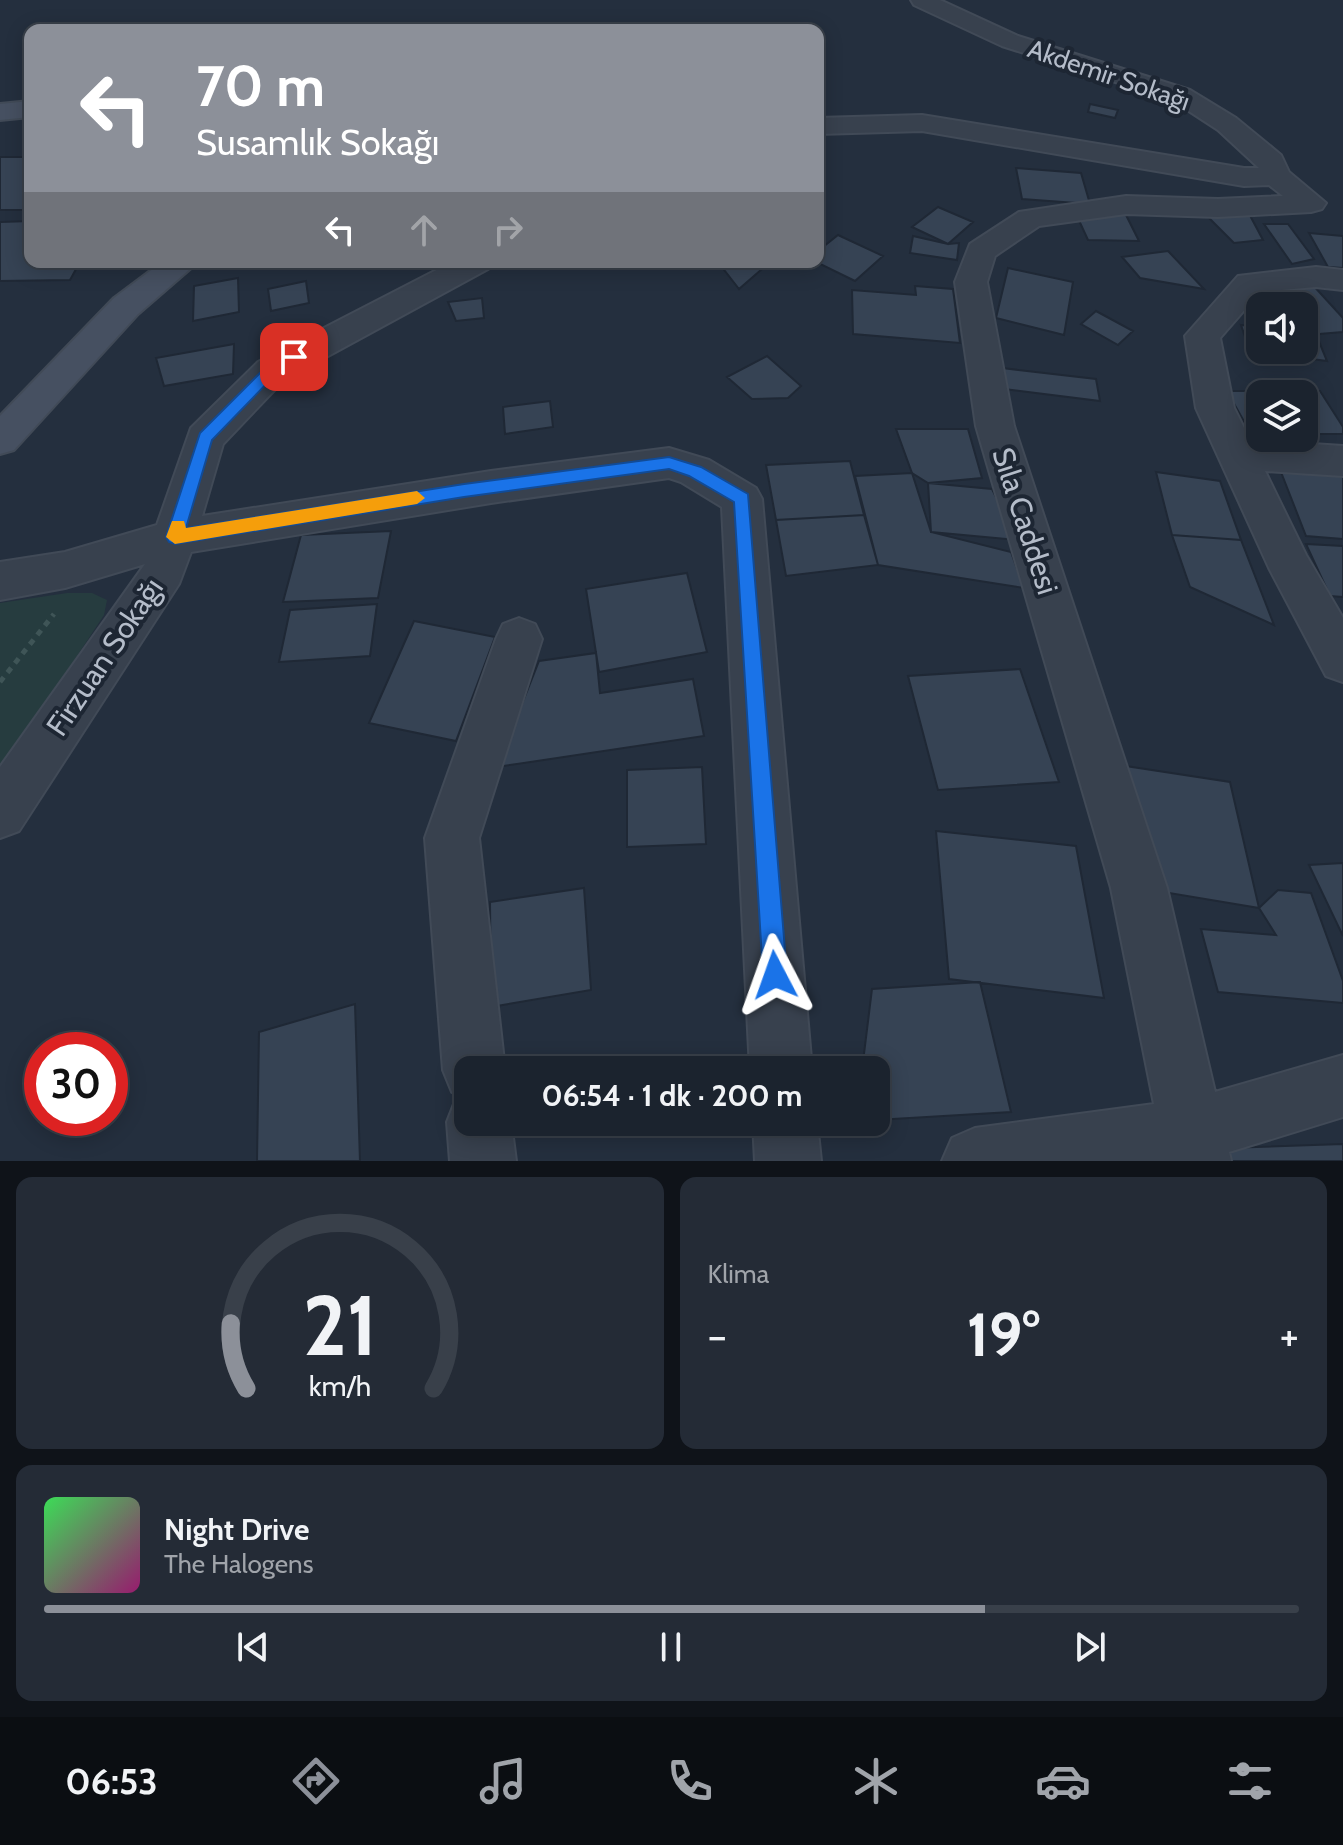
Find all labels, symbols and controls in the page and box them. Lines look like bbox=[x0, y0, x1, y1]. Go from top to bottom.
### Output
street label: Akdemir Sokağı bbox=[1024, 32, 1194, 118]
text: 70 m bbox=[196, 52, 325, 120]
icon: left bbox=[64, 56, 168, 160]
text: Susamlık Sokağı bbox=[196, 120, 439, 164]
icon: left bbox=[318, 208, 362, 252]
icon: ahead bbox=[402, 208, 446, 252]
icon: right bbox=[486, 208, 530, 252]
map controls bbox=[1246, 292, 1318, 452]
button: sound bbox=[1246, 292, 1318, 364]
pin bbox=[260, 323, 328, 391]
icon: arrive bbox=[272, 335, 316, 379]
button: layers bbox=[1246, 380, 1318, 452]
street label: Sıla Caddesi bbox=[984, 443, 1067, 599]
street label: Firzuan Sokağı bbox=[38, 571, 171, 743]
position arrow bbox=[733, 933, 817, 1017]
speed limit sign: 30 bbox=[24, 1032, 128, 1136]
text: 06:54 · 1 dk · 200 m bbox=[542, 1077, 802, 1114]
text: Klima bbox=[708, 1258, 769, 1290]
text: 21 bbox=[302, 1275, 377, 1376]
text: 19° bbox=[967, 1298, 1040, 1371]
text: − bbox=[708, 1309, 727, 1362]
text: + bbox=[1280, 1309, 1299, 1362]
text: km/h bbox=[308, 1368, 371, 1403]
text: Night Drive bbox=[164, 1511, 309, 1548]
text: The Halogens bbox=[164, 1548, 313, 1580]
icon: previous bbox=[231, 1625, 275, 1669]
icon: pause bbox=[649, 1625, 693, 1669]
icon: next bbox=[1068, 1625, 1112, 1669]
icon: directions bbox=[288, 1753, 344, 1809]
icon: music bbox=[475, 1753, 531, 1809]
icon: phone bbox=[662, 1753, 718, 1809]
icon: climate bbox=[848, 1753, 904, 1809]
icon: car bbox=[1035, 1753, 1091, 1809]
icon: filters bbox=[1222, 1753, 1278, 1809]
text: 06:53 bbox=[65, 1759, 158, 1803]

